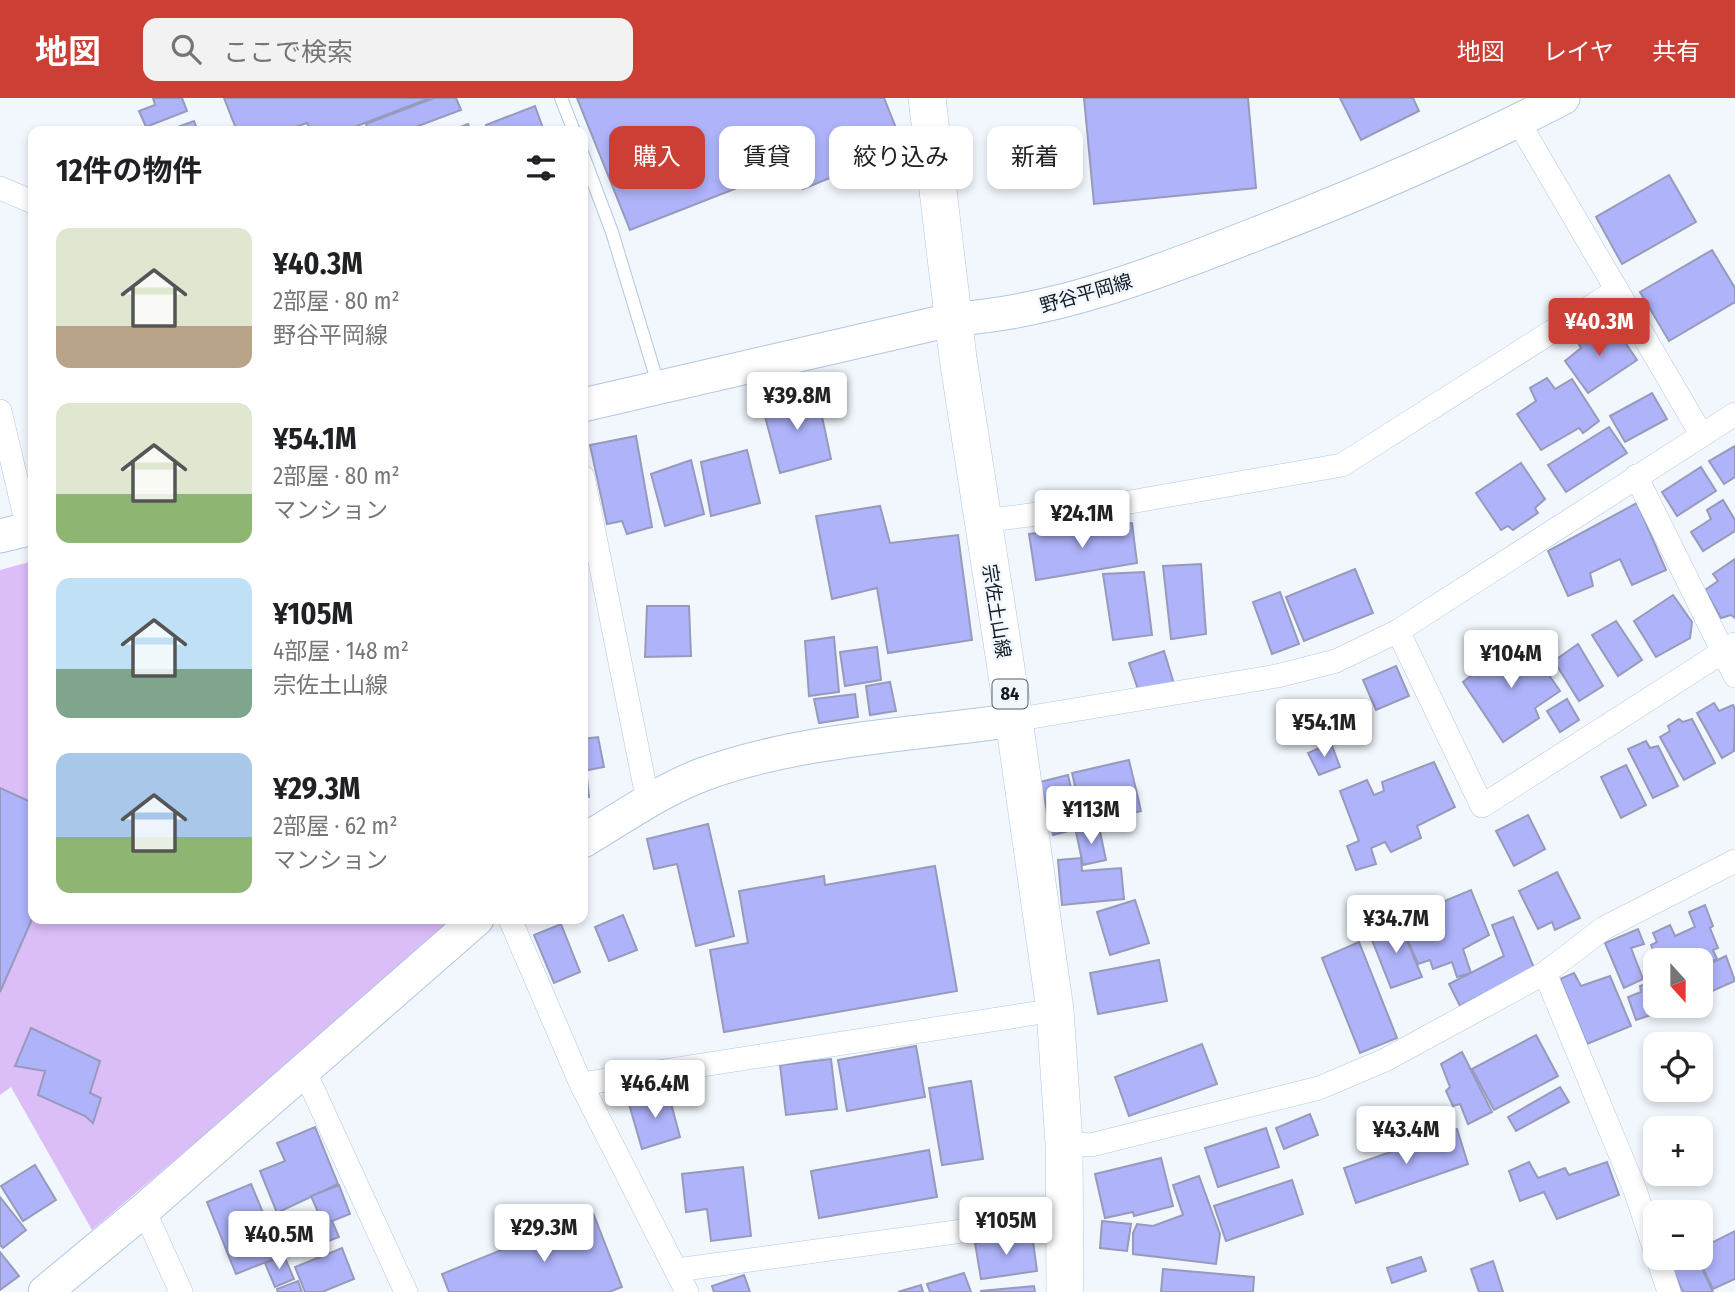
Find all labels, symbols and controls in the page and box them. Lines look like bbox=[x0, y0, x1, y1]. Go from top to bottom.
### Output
search box bbox=[143, 18, 633, 81]
icon: search bbox=[167, 30, 205, 68]
text: 地図 bbox=[35, 32, 101, 72]
text: ここで検索 bbox=[223, 37, 353, 68]
text: 地図 bbox=[1457, 38, 1505, 66]
text: レイヤ bbox=[1543, 38, 1614, 66]
text: 共有 bbox=[1652, 38, 1700, 66]
chip: 購入 bbox=[609, 126, 705, 189]
chip: 賃貸 bbox=[719, 126, 815, 189]
chip: 絞り込み bbox=[829, 126, 973, 189]
chip: 新着 bbox=[987, 126, 1083, 189]
icon: filters bbox=[522, 149, 560, 187]
text: 12件の物件 bbox=[56, 153, 203, 189]
text: ¥40.3M bbox=[273, 246, 363, 282]
icon: home bbox=[112, 256, 196, 340]
street label: 野谷平岡線 bbox=[1037, 269, 1135, 318]
text: 2部屋 · 80 m² bbox=[273, 287, 400, 315]
pin: ¥40.3M bbox=[1542, 299, 1656, 358]
text: ¥40.3M bbox=[1565, 307, 1633, 335]
text: 野谷平岡線 bbox=[273, 321, 388, 349]
pin: ¥39.8M bbox=[740, 372, 854, 432]
text: ¥39.8M bbox=[763, 381, 831, 409]
text: ¥54.1M bbox=[273, 421, 357, 457]
icon: home bbox=[112, 431, 196, 515]
text: 2部屋 · 80 m² bbox=[273, 462, 400, 490]
pin: ¥24.1M bbox=[1025, 490, 1139, 550]
text: マンション bbox=[273, 496, 388, 524]
text: ¥24.1M bbox=[1051, 499, 1113, 527]
street label: 宗佐土山線 bbox=[978, 562, 1015, 660]
text: ¥105M bbox=[273, 596, 353, 632]
icon: home bbox=[112, 606, 196, 690]
pin: ¥104M bbox=[1462, 630, 1560, 690]
text: 4部屋 · 148 m² bbox=[273, 637, 409, 665]
text: ¥104M bbox=[1480, 639, 1542, 667]
text: 宗佐土山線 bbox=[273, 671, 388, 699]
road number: 84 bbox=[992, 680, 1028, 708]
pin: ¥54.1M bbox=[1267, 700, 1381, 759]
text: ¥54.1M bbox=[1292, 708, 1356, 736]
text: ¥29.3M bbox=[273, 771, 360, 807]
icon: home bbox=[112, 781, 196, 865]
pin: ¥113M bbox=[1042, 786, 1140, 846]
text: ¥113M bbox=[1062, 795, 1120, 823]
text: 2部屋 · 62 m² bbox=[273, 812, 397, 840]
text: マンション bbox=[273, 846, 388, 874]
pin: ¥34.7M bbox=[1339, 896, 1453, 955]
text: ¥34.7M bbox=[1363, 904, 1429, 932]
north arrow bbox=[1643, 948, 1713, 1018]
map controls bbox=[1643, 948, 1713, 1270]
button: locate bbox=[1643, 1032, 1713, 1102]
pin: ¥46.4M bbox=[598, 1060, 712, 1120]
text: ¥46.4M bbox=[621, 1069, 689, 1097]
pin: ¥43.4M bbox=[1349, 1107, 1463, 1166]
text: ¥43.4M bbox=[1372, 1115, 1440, 1143]
button: + bbox=[1643, 1116, 1713, 1186]
pin: ¥105M bbox=[957, 1198, 1055, 1257]
button: − bbox=[1643, 1200, 1713, 1270]
pin: ¥29.3M bbox=[487, 1204, 601, 1264]
text: ¥105M bbox=[975, 1206, 1037, 1234]
pin: ¥40.5M bbox=[222, 1212, 336, 1271]
text: ¥29.3M bbox=[510, 1213, 578, 1241]
text: ¥40.5M bbox=[244, 1220, 314, 1248]

